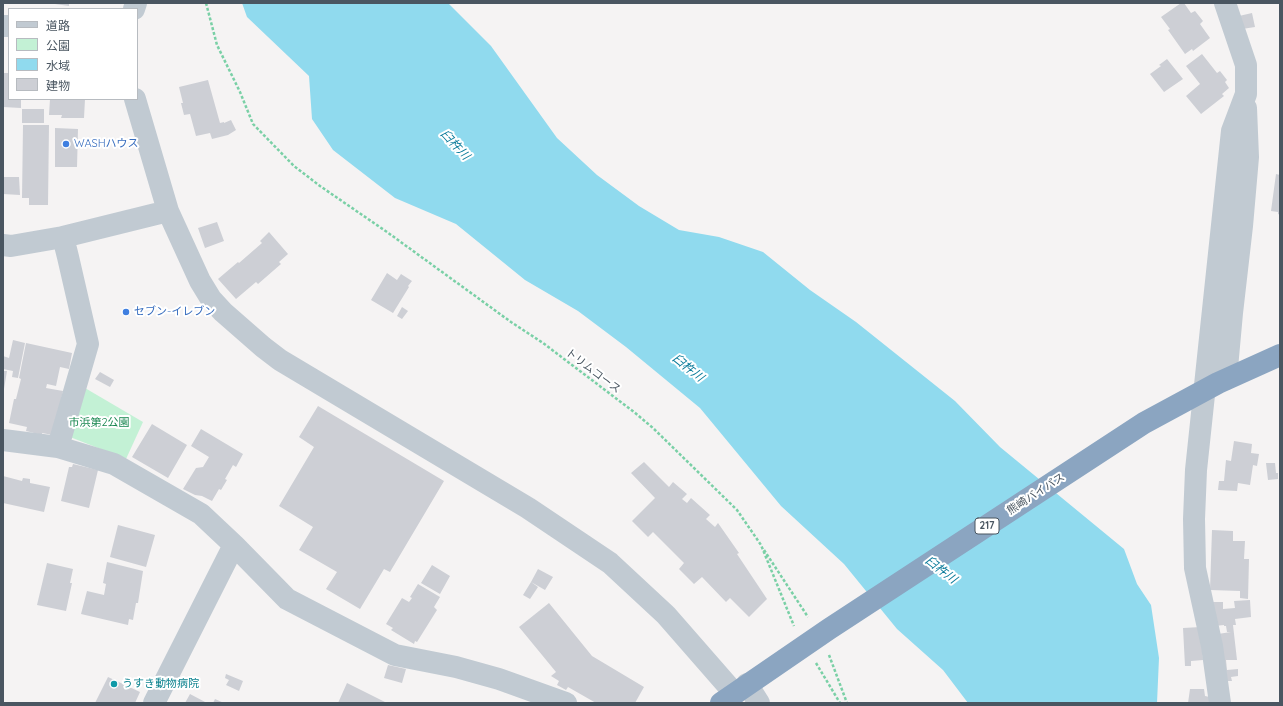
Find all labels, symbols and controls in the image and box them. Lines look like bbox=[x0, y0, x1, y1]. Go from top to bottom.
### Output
legend bbox=[8, 8, 138, 100]
text: 道路 bbox=[46, 18, 70, 33]
text: 公園 bbox=[46, 38, 70, 53]
text: 水域 bbox=[46, 58, 70, 73]
text: 建物 bbox=[46, 78, 70, 93]
water label: 臼杵川 bbox=[437, 127, 473, 163]
place label: WASHハウス bbox=[74, 137, 139, 151]
marker: WASHハウス bbox=[61, 139, 71, 149]
place label: セブン-イレブン bbox=[134, 305, 215, 319]
marker: セブン-イレブン bbox=[121, 307, 131, 317]
street label: トリムコース bbox=[563, 346, 623, 396]
water label: 臼杵川 bbox=[669, 351, 707, 385]
park label: 市浜第2公園 bbox=[68, 416, 130, 430]
street label: 熊崎バイパス bbox=[1005, 470, 1067, 518]
road number: 217 bbox=[975, 518, 999, 534]
water label: 臼杵川 bbox=[922, 553, 960, 587]
place label: うすき動物病院 bbox=[122, 677, 199, 691]
marker: うすき動物病院 bbox=[109, 679, 119, 689]

